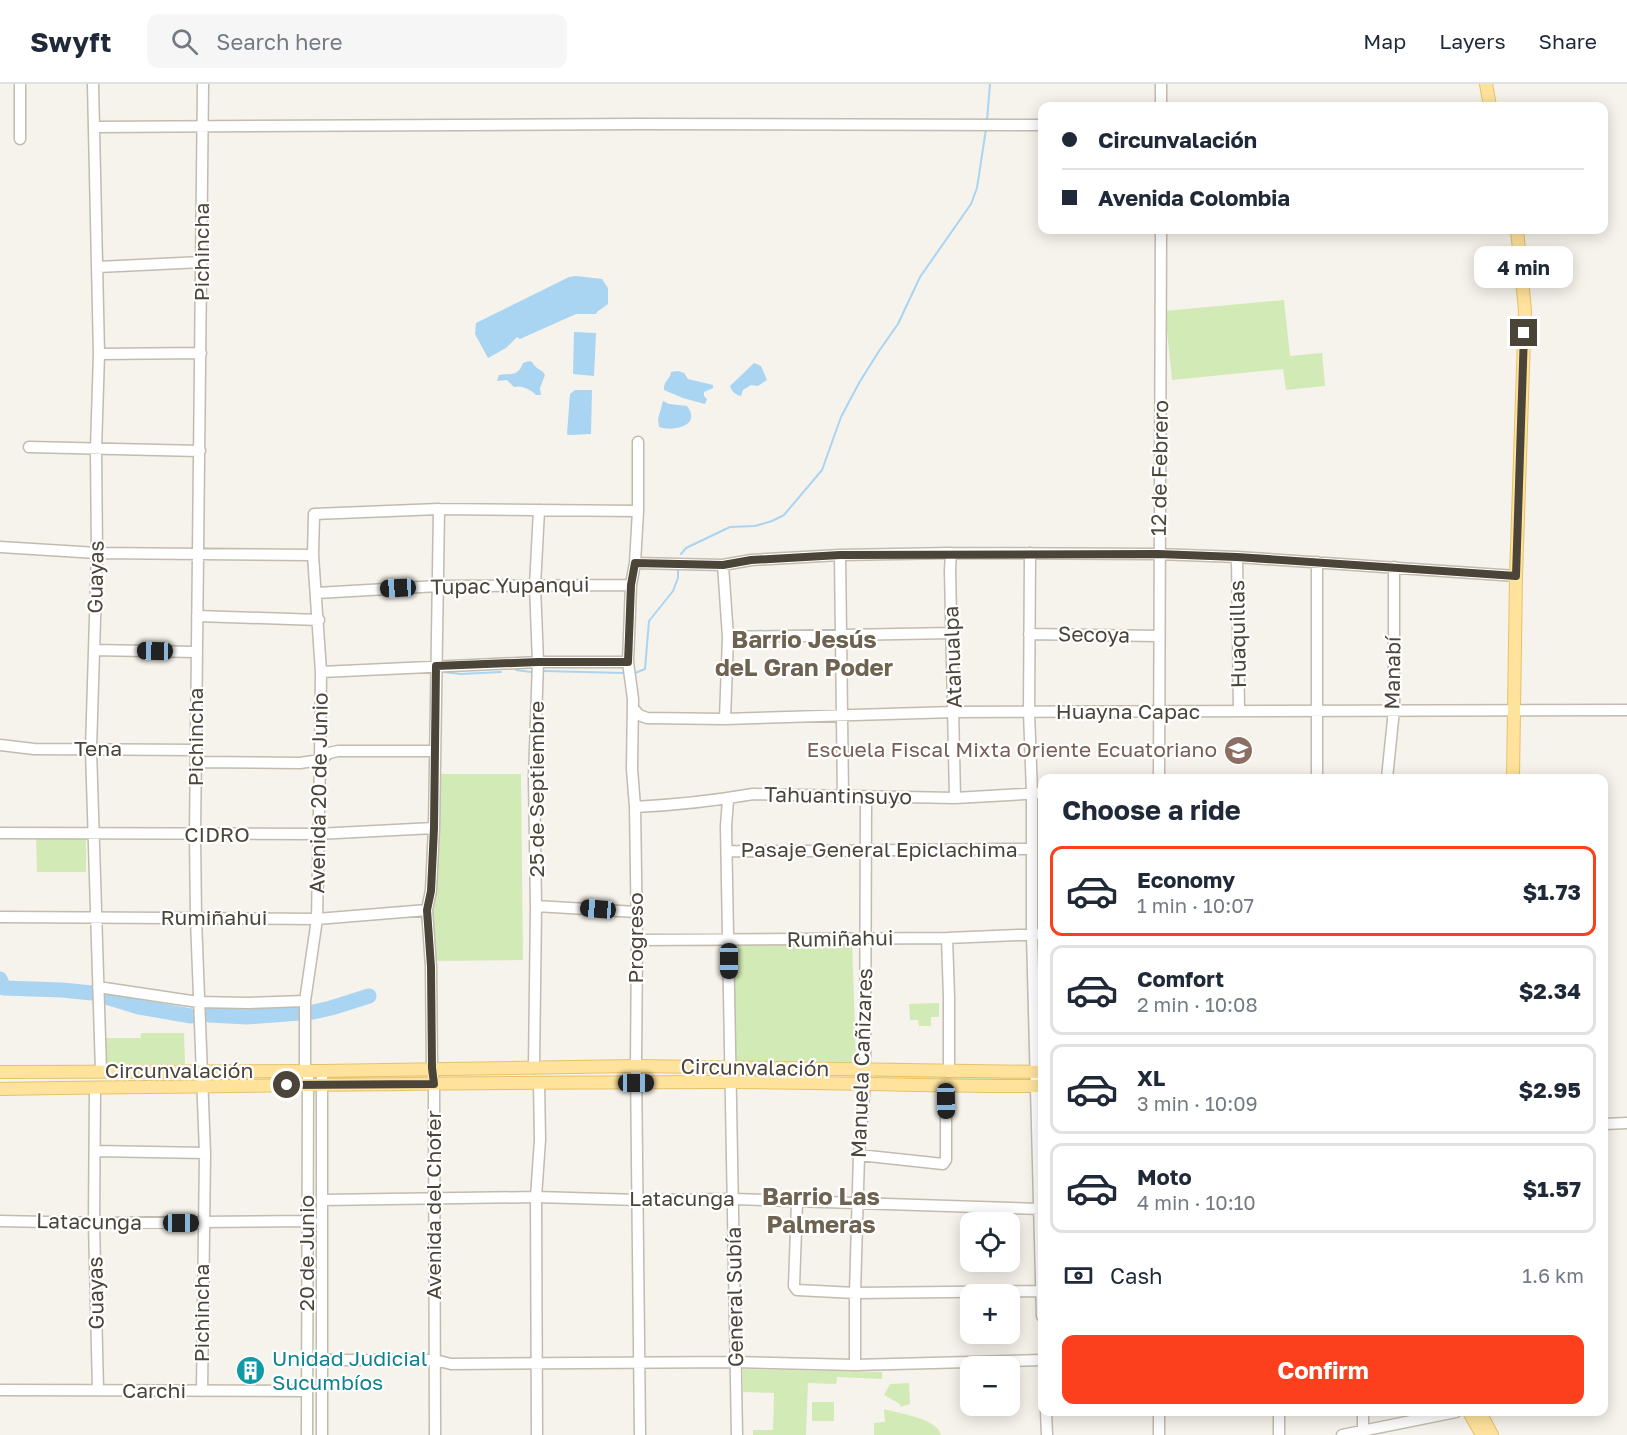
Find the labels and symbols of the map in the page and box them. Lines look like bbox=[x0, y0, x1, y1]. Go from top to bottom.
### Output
street label: Pichincha bbox=[188, 203, 214, 301]
callout: 4 min bbox=[1474, 246, 1574, 288]
route end bbox=[1510, 319, 1537, 346]
street label: 12 de Febrero bbox=[1145, 400, 1173, 536]
street label: Guayas bbox=[81, 540, 109, 614]
street label: Tupac Yupanqui bbox=[430, 571, 590, 599]
car bbox=[380, 578, 416, 598]
street label: Huaquillas bbox=[1223, 580, 1251, 688]
street label: Atahualpa bbox=[937, 605, 967, 709]
street label: Secoya bbox=[1058, 620, 1130, 648]
district label: Barrio Jesús deL Gran Poder bbox=[715, 624, 893, 681]
street label: Manabí bbox=[1378, 635, 1406, 710]
car bbox=[137, 642, 173, 660]
street label: Pichincha bbox=[182, 688, 208, 786]
street label: Avenida 20 de Junio bbox=[303, 692, 333, 894]
street label: Huayna Capac bbox=[1056, 698, 1200, 724]
street label: 25 de Septiembre bbox=[523, 701, 549, 877]
school or university icon: Escuela Fiscal Mixta Oriente Ecuatoriano bbox=[1222, 734, 1254, 766]
street label: Tena bbox=[74, 735, 122, 761]
place label: Escuela Fiscal Mixta Oriente Ecuatoriano bbox=[807, 736, 1217, 762]
street label: Tahuantinsuyo bbox=[764, 781, 912, 809]
street label: CIDRO bbox=[184, 821, 250, 847]
street label: Pasaje General Epiclachima bbox=[740, 836, 1018, 862]
street label: Progreso bbox=[622, 892, 648, 984]
car bbox=[579, 898, 617, 920]
street label: Rumiñahui bbox=[161, 904, 267, 930]
street label: Rumiñahui bbox=[786, 924, 894, 952]
car bbox=[720, 943, 738, 979]
street label: Manuela Cañizares bbox=[845, 968, 877, 1158]
street label: Circunvalación bbox=[680, 1053, 830, 1081]
street label: Circunvalación bbox=[105, 1057, 253, 1083]
route start bbox=[273, 1071, 300, 1098]
car bbox=[618, 1074, 654, 1092]
car bbox=[937, 1083, 955, 1119]
street label: Avenida del Chofer bbox=[420, 1110, 446, 1300]
district label: Barrio Las Palmeras bbox=[762, 1181, 880, 1238]
street label: Latacunga bbox=[629, 1185, 735, 1211]
street label: 20 de Junio bbox=[293, 1195, 319, 1311]
street label: Latacunga bbox=[36, 1207, 142, 1235]
car bbox=[163, 1214, 199, 1232]
street label: General Subía bbox=[720, 1227, 748, 1367]
street label: Guayas bbox=[81, 1256, 109, 1330]
street label: Pichincha bbox=[188, 1264, 214, 1362]
place label: Unidad Judicial Sucumbíos bbox=[272, 1345, 427, 1395]
building icon: Unidad Judicial Sucumbíos bbox=[235, 1355, 267, 1387]
street label: Carchi bbox=[122, 1377, 186, 1403]

